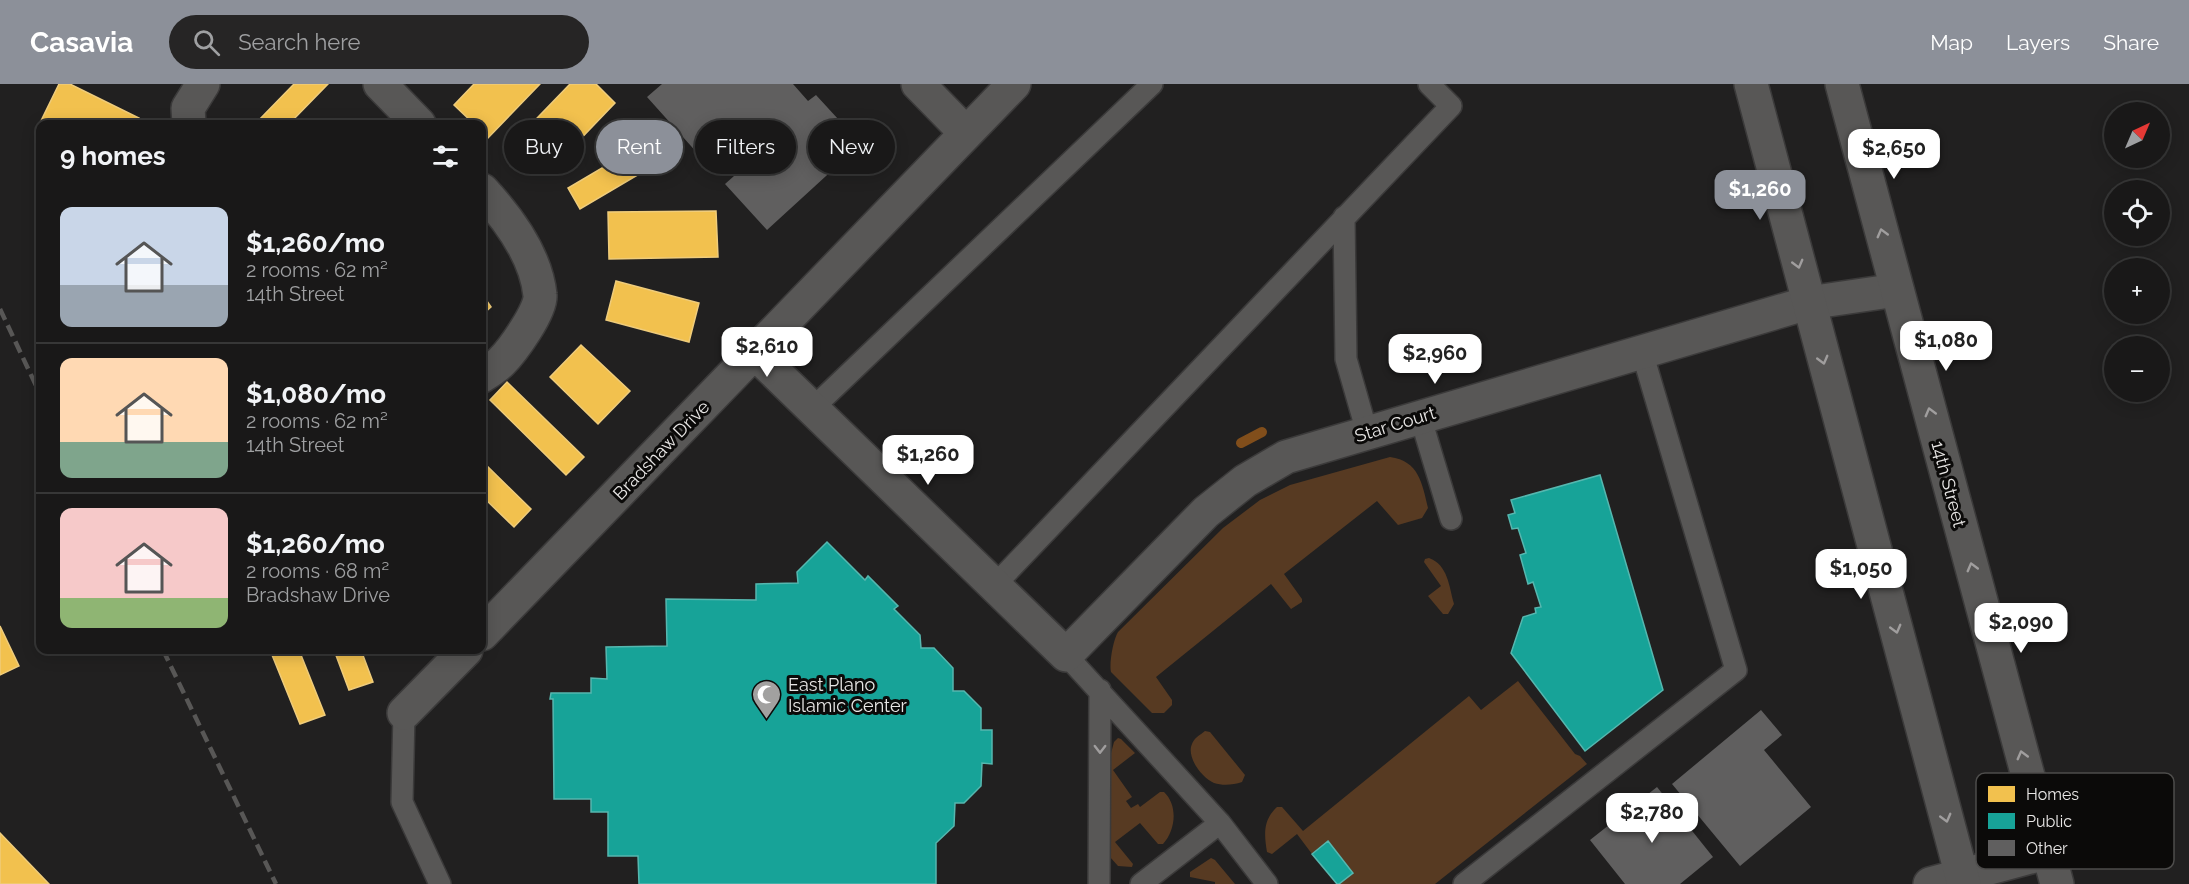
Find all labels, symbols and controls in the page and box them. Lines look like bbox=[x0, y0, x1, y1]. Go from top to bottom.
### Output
search box bbox=[169, 15, 589, 69]
text: Casavia bbox=[30, 26, 133, 59]
icon: search bbox=[190, 26, 223, 59]
text: Search here bbox=[238, 29, 360, 55]
text: Map bbox=[1930, 30, 1973, 55]
text: Layers bbox=[2006, 30, 2070, 55]
text: Share bbox=[2103, 30, 2159, 55]
north arrow bbox=[2104, 102, 2170, 168]
map controls bbox=[2104, 102, 2170, 402]
chip: Buy bbox=[504, 120, 584, 174]
chip: Rent bbox=[596, 120, 683, 174]
chip: Filters bbox=[695, 120, 796, 174]
chip: New bbox=[808, 120, 895, 174]
pin: $2,650 bbox=[1845, 129, 1943, 180]
text: $2,650 bbox=[1862, 136, 1926, 160]
icon: filters bbox=[429, 140, 462, 173]
text: 9 homes bbox=[60, 141, 166, 171]
pin: $1,260 bbox=[1711, 170, 1809, 221]
text: $1,260 bbox=[1729, 177, 1791, 201]
button: locate bbox=[2104, 180, 2170, 246]
text: $1,260/mo bbox=[246, 228, 385, 258]
one-way arrow bbox=[1877, 228, 1889, 239]
icon: home bbox=[108, 231, 180, 303]
text: 2 rooms · 62 m² bbox=[246, 258, 388, 282]
button: + bbox=[2104, 258, 2170, 324]
one-way arrow bbox=[1790, 259, 1803, 269]
text: 14th Street bbox=[246, 282, 344, 306]
pin: $1,080 bbox=[1897, 321, 1995, 372]
pin: $2,610 bbox=[718, 327, 816, 378]
text: $1,080 bbox=[1914, 328, 1978, 352]
text: $2,610 bbox=[736, 334, 798, 358]
pin: $2,960 bbox=[1386, 334, 1484, 385]
button: − bbox=[2104, 336, 2170, 402]
text: $2,960 bbox=[1403, 341, 1467, 365]
one-way arrow bbox=[1816, 355, 1829, 365]
text: $1,080/mo bbox=[246, 379, 386, 409]
icon: home bbox=[108, 382, 180, 454]
street label: Bradshaw Drive bbox=[608, 396, 714, 504]
street label: Star Court bbox=[1352, 402, 1438, 446]
one-way arrow bbox=[1925, 407, 1937, 417]
text: 2 rooms · 62 m² bbox=[246, 409, 388, 433]
text: 14th Street bbox=[246, 433, 344, 457]
pin: $1,260 bbox=[879, 435, 977, 486]
street label: 14th Street bbox=[1927, 439, 1971, 529]
text: $1,260 bbox=[897, 442, 959, 466]
text: $1,260/mo bbox=[246, 529, 385, 559]
icon: home bbox=[108, 532, 180, 604]
pin: $1,050 bbox=[1812, 549, 1910, 600]
text: $1,050 bbox=[1830, 556, 1892, 580]
text: 2 rooms · 68 m² bbox=[246, 559, 389, 583]
one-way arrow bbox=[1966, 562, 1979, 572]
text: Bradshaw Drive bbox=[246, 583, 390, 607]
pin: $2,090 bbox=[1972, 603, 2070, 654]
text: $2,090 bbox=[1989, 610, 2053, 634]
one-way arrow bbox=[1888, 624, 1901, 634]
place label: East Plano Islamic Center bbox=[788, 674, 907, 716]
mosque icon: East Plano Islamic Center bbox=[751, 678, 783, 720]
one-way arrow bbox=[1094, 744, 1106, 753]
one-way arrow bbox=[2017, 750, 2030, 760]
legend bbox=[1976, 773, 2174, 869]
text: Homes bbox=[2026, 785, 2079, 804]
pin: $2,780 bbox=[1603, 793, 1701, 844]
text: $2,780 bbox=[1620, 800, 1684, 824]
one-way arrow bbox=[1939, 812, 1951, 822]
text: Public bbox=[2026, 812, 2072, 831]
text: Other bbox=[2026, 839, 2068, 858]

